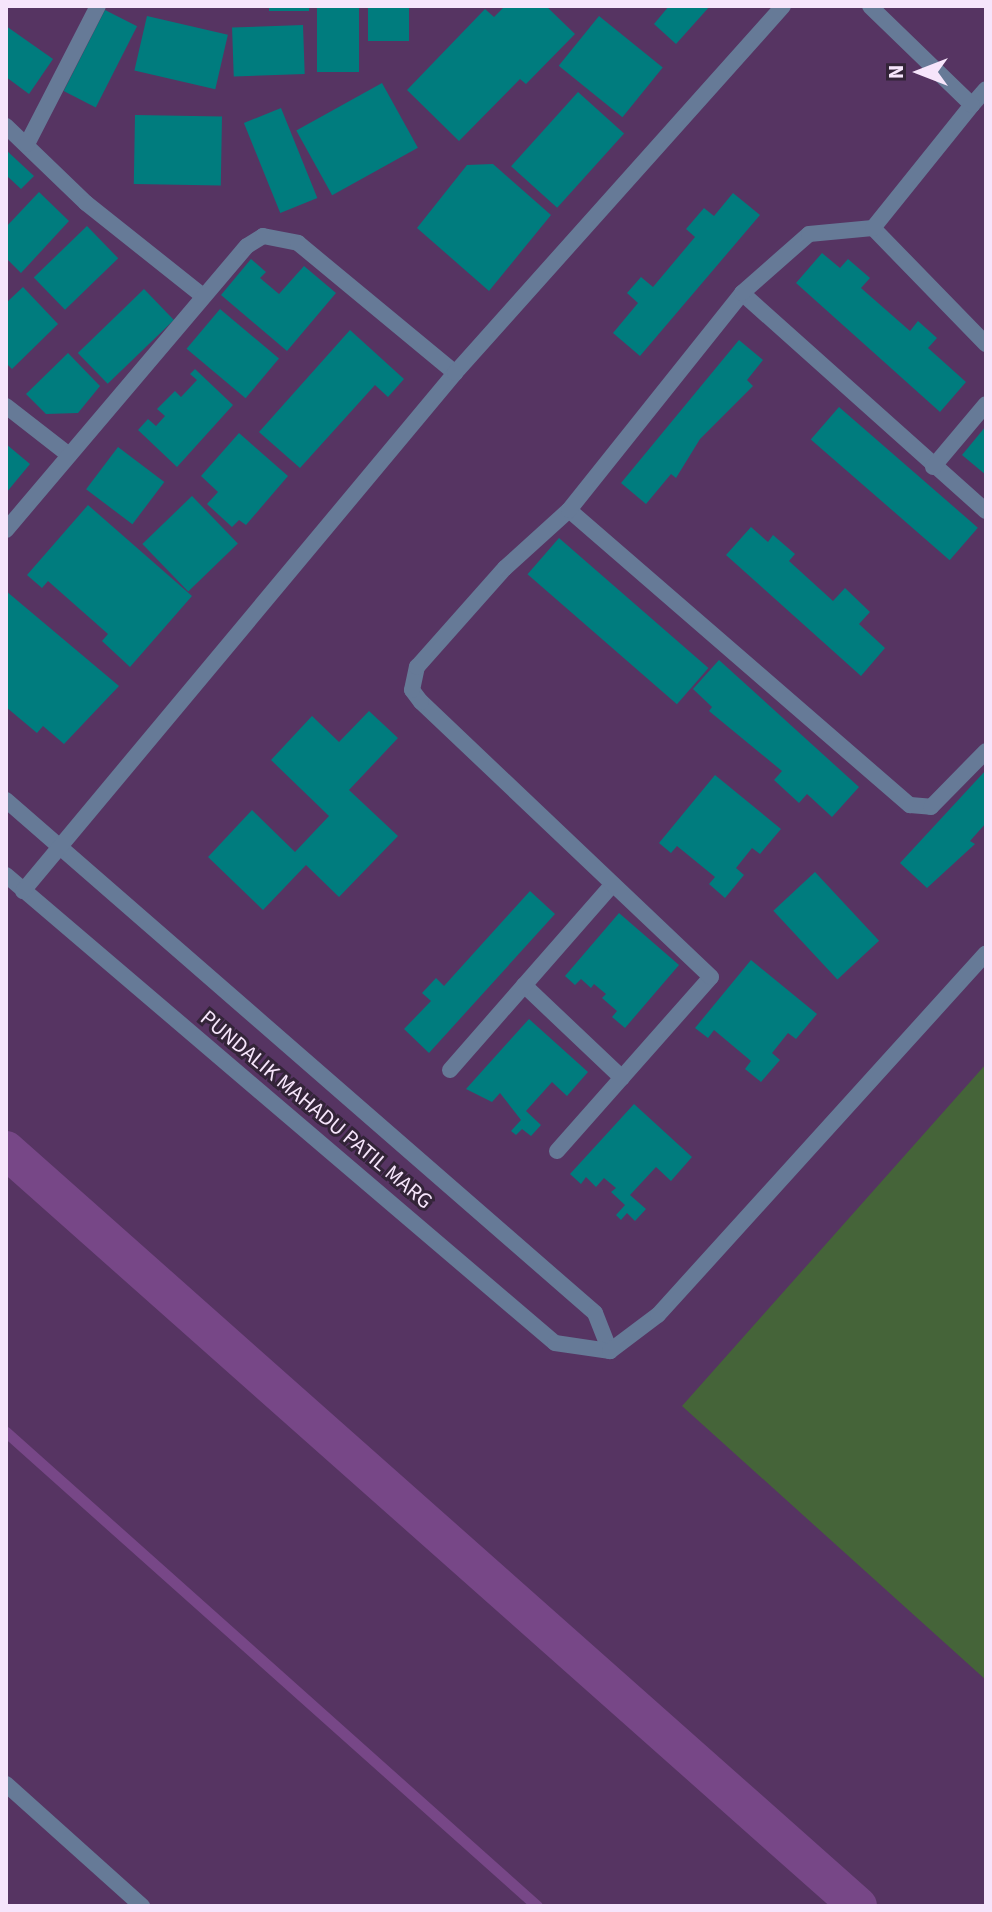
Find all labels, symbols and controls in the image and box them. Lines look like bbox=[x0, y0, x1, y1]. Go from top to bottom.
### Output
north arrow bbox=[880, 32, 960, 112]
text: N bbox=[880, 65, 912, 79]
street label: PUNDALIK MAHADU PATIL MARG bbox=[195, 1005, 437, 1215]

